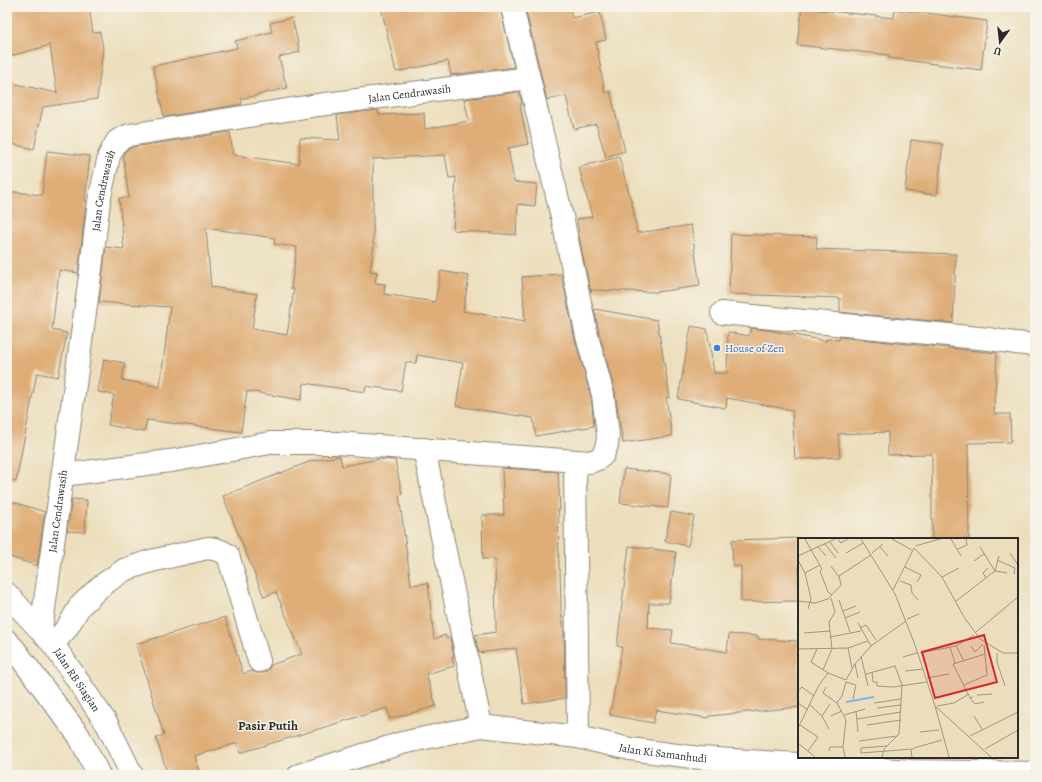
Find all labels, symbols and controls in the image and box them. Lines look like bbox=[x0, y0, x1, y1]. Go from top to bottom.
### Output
north arrow bbox=[980, 22, 1020, 62]
text: U bbox=[991, 43, 1003, 59]
street label: Jalan Cendrawasih bbox=[367, 81, 452, 106]
street label: Jalan Cendrawasih bbox=[88, 147, 119, 232]
place label: House of Zen bbox=[725, 341, 784, 356]
marker: House of Zen bbox=[712, 343, 722, 353]
street label: Jalan Cendrawasih bbox=[44, 469, 71, 553]
inset map bbox=[798, 538, 1018, 758]
street label: Jalan RB Siagian bbox=[50, 645, 104, 714]
district label: Pasir Putih bbox=[238, 717, 298, 734]
street label: Jalan Ki Samanhudi bbox=[618, 739, 708, 766]

